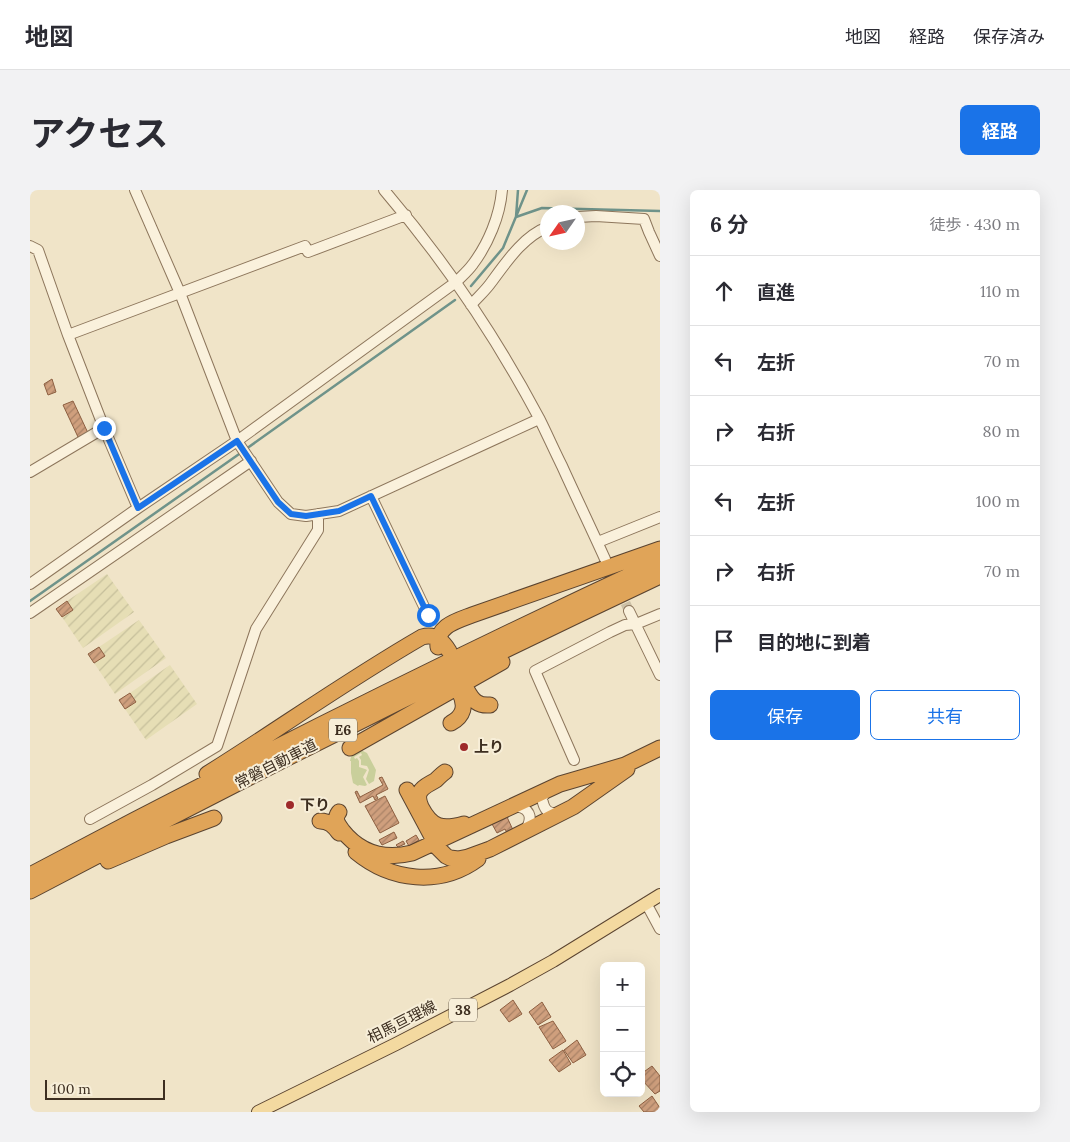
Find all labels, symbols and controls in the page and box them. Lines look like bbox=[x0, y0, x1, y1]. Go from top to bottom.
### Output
text: 地図 bbox=[25, 21, 73, 52]
text: 地図 bbox=[845, 25, 881, 48]
text: 経路 bbox=[909, 25, 945, 48]
text: 保存済み bbox=[973, 25, 1045, 48]
button: 経路 bbox=[960, 105, 1040, 155]
text: アクセス bbox=[30, 111, 168, 156]
north arrow bbox=[540, 205, 585, 250]
text: 6 分 bbox=[710, 211, 749, 238]
text: 徒歩 · 430 m bbox=[930, 214, 1020, 234]
icon: ahead bbox=[710, 277, 738, 305]
text: 直進 bbox=[757, 280, 795, 304]
text: 110 m bbox=[980, 281, 1020, 301]
icon: left bbox=[710, 347, 738, 375]
text: 左折 bbox=[757, 350, 795, 374]
text: 70 m bbox=[984, 351, 1020, 371]
route end bbox=[93, 417, 116, 440]
icon: right bbox=[710, 417, 738, 445]
text: 右折 bbox=[757, 420, 795, 444]
text: 80 m bbox=[983, 421, 1020, 441]
icon: left bbox=[710, 487, 738, 515]
text: 左折 bbox=[757, 490, 795, 514]
text: 100 m bbox=[976, 491, 1020, 511]
icon: right bbox=[710, 557, 738, 585]
text: 右折 bbox=[757, 560, 795, 584]
text: 70 m bbox=[984, 561, 1020, 581]
route start bbox=[417, 604, 440, 627]
icon: arrive bbox=[710, 627, 738, 655]
text: 目的地に到着 bbox=[757, 630, 871, 654]
button: 保存 bbox=[710, 690, 860, 740]
button: 共有 bbox=[870, 690, 1020, 740]
road number: E6 bbox=[329, 718, 357, 742]
street label: 常磐自動車道 bbox=[231, 735, 320, 792]
place label: 上り bbox=[474, 737, 504, 756]
marker: 上り bbox=[458, 741, 470, 753]
place label: 下り bbox=[300, 795, 330, 814]
marker: 下り bbox=[284, 799, 296, 811]
map controls bbox=[600, 962, 645, 1097]
button: + bbox=[600, 962, 645, 1007]
street label: 相馬亘理線 bbox=[364, 996, 440, 1047]
road number: 38 bbox=[449, 998, 477, 1022]
button: − bbox=[600, 1007, 645, 1052]
button: locate bbox=[600, 1052, 645, 1097]
scale bar bbox=[45, 1077, 165, 1100]
text: 100 m bbox=[52, 1080, 91, 1098]

